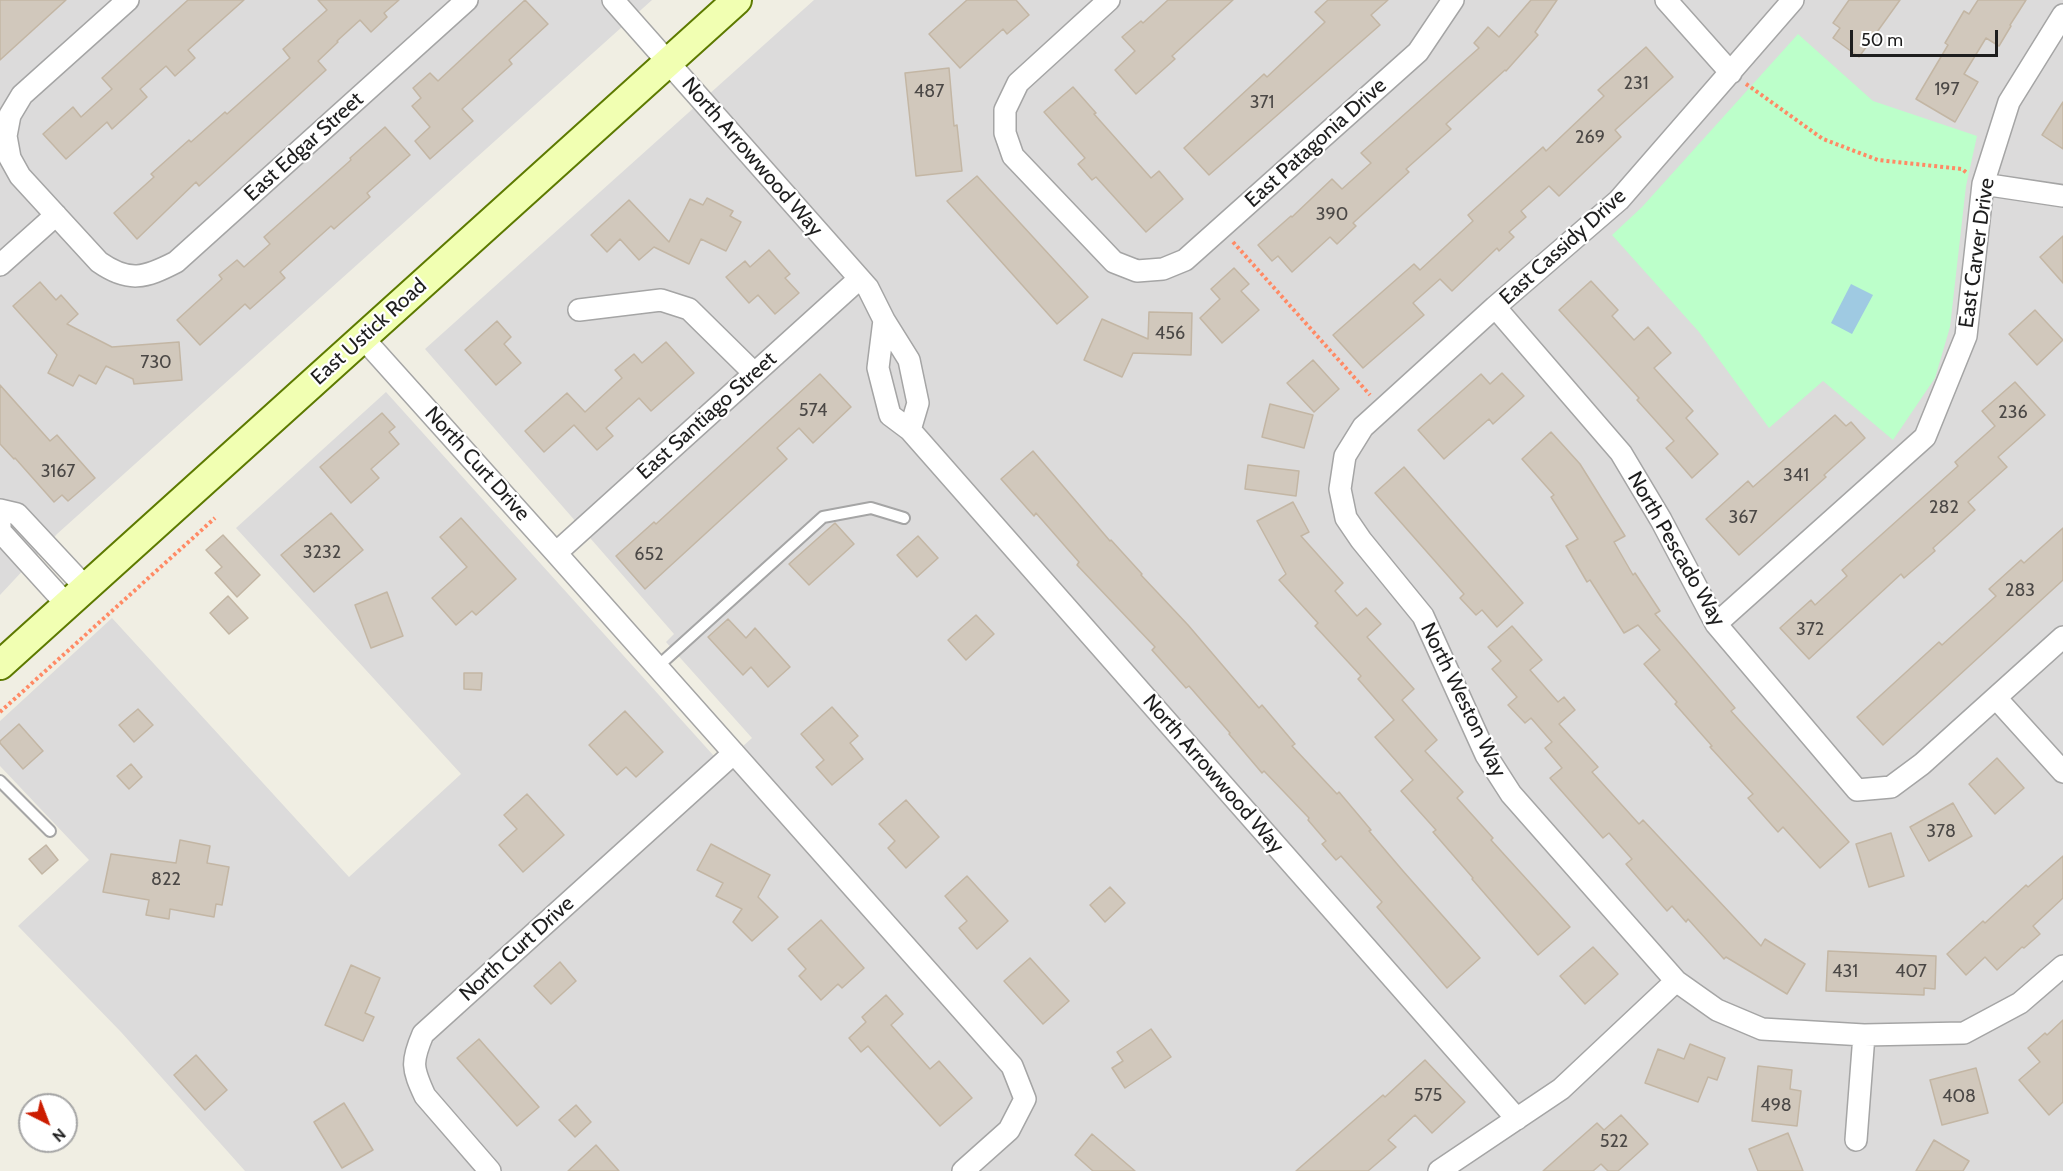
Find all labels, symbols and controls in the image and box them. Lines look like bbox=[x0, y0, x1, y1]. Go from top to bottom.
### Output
scale bar bbox=[1853, 18, 2002, 56]
text: 50 m bbox=[1861, 29, 1903, 51]
street label: North Arrowwood Way bbox=[676, 72, 828, 242]
street label: East Patagonia Drive bbox=[1240, 73, 1392, 213]
house number: 231 bbox=[1623, 73, 1649, 95]
house number: 197 bbox=[1934, 79, 1960, 101]
house number: 487 bbox=[914, 81, 944, 103]
street label: East Edgar Street bbox=[239, 87, 369, 207]
house number: 371 bbox=[1250, 92, 1274, 114]
house number: 269 bbox=[1575, 127, 1605, 149]
street label: East Carver Drive bbox=[1954, 176, 2000, 330]
street label: East Cassidy Drive bbox=[1495, 184, 1631, 310]
house number: 390 bbox=[1316, 204, 1348, 226]
street label: East Ustick Road bbox=[306, 274, 432, 390]
house number: 456 bbox=[1155, 323, 1185, 345]
street label: East Santiago Street bbox=[632, 347, 782, 485]
house number: 730 bbox=[140, 352, 172, 374]
house number: 574 bbox=[799, 400, 827, 422]
street label: North Curt Drive bbox=[419, 402, 535, 526]
house number: 236 bbox=[1998, 402, 2028, 424]
house number: 3167 bbox=[41, 461, 75, 483]
house number: 341 bbox=[1783, 465, 1809, 487]
street label: North Pescado Way bbox=[1622, 467, 1730, 631]
house number: 282 bbox=[1929, 497, 1959, 519]
house number: 367 bbox=[1729, 507, 1757, 529]
house number: 3232 bbox=[303, 542, 341, 564]
house number: 652 bbox=[634, 544, 664, 566]
house number: 283 bbox=[2005, 580, 2035, 602]
street label: North Weston Way bbox=[1415, 619, 1511, 781]
house number: 372 bbox=[1796, 619, 1824, 641]
street label: North Arrowwood Way bbox=[1137, 689, 1289, 859]
house number: 378 bbox=[1926, 821, 1956, 843]
house number: 822 bbox=[151, 869, 181, 891]
street label: North Curt Drive bbox=[455, 891, 579, 1007]
house number: 431 bbox=[1832, 961, 1858, 983]
house number: 407 bbox=[1895, 961, 1927, 983]
house number: 575 bbox=[1414, 1085, 1442, 1107]
house number: 408 bbox=[1942, 1086, 1976, 1108]
north arrow bbox=[18, 1093, 78, 1153]
house number: 498 bbox=[1760, 1095, 1792, 1117]
text: N bbox=[48, 1124, 70, 1146]
house number: 522 bbox=[1600, 1131, 1628, 1153]

